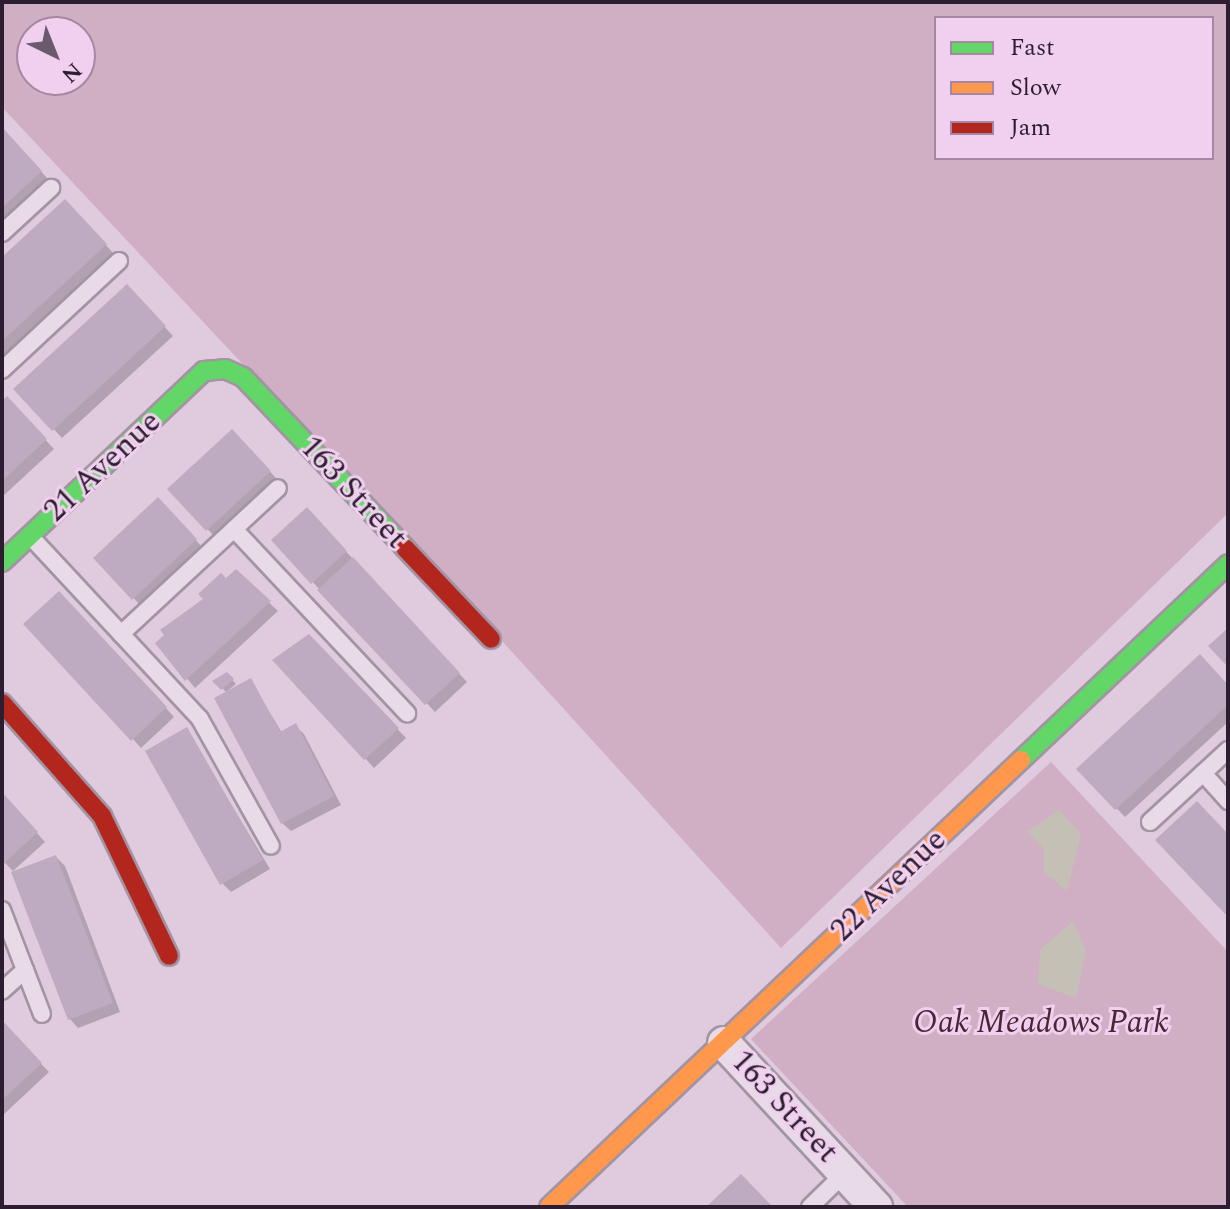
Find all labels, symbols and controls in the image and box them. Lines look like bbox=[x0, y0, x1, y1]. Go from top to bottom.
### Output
north arrow bbox=[16, 16, 96, 96]
legend bbox=[934, 16, 1214, 160]
text: Fast bbox=[1010, 30, 1055, 66]
text: N bbox=[54, 54, 89, 91]
text: Slow bbox=[1010, 70, 1061, 106]
text: Jam bbox=[1010, 110, 1051, 146]
street label: 21 Avenue bbox=[37, 403, 169, 531]
street label: 163 Street bbox=[291, 429, 415, 557]
street label: 22 Avenue bbox=[823, 822, 955, 950]
park label: Oak Meadows Park bbox=[913, 1004, 1169, 1042]
street label: 163 Street bbox=[722, 1043, 846, 1171]

